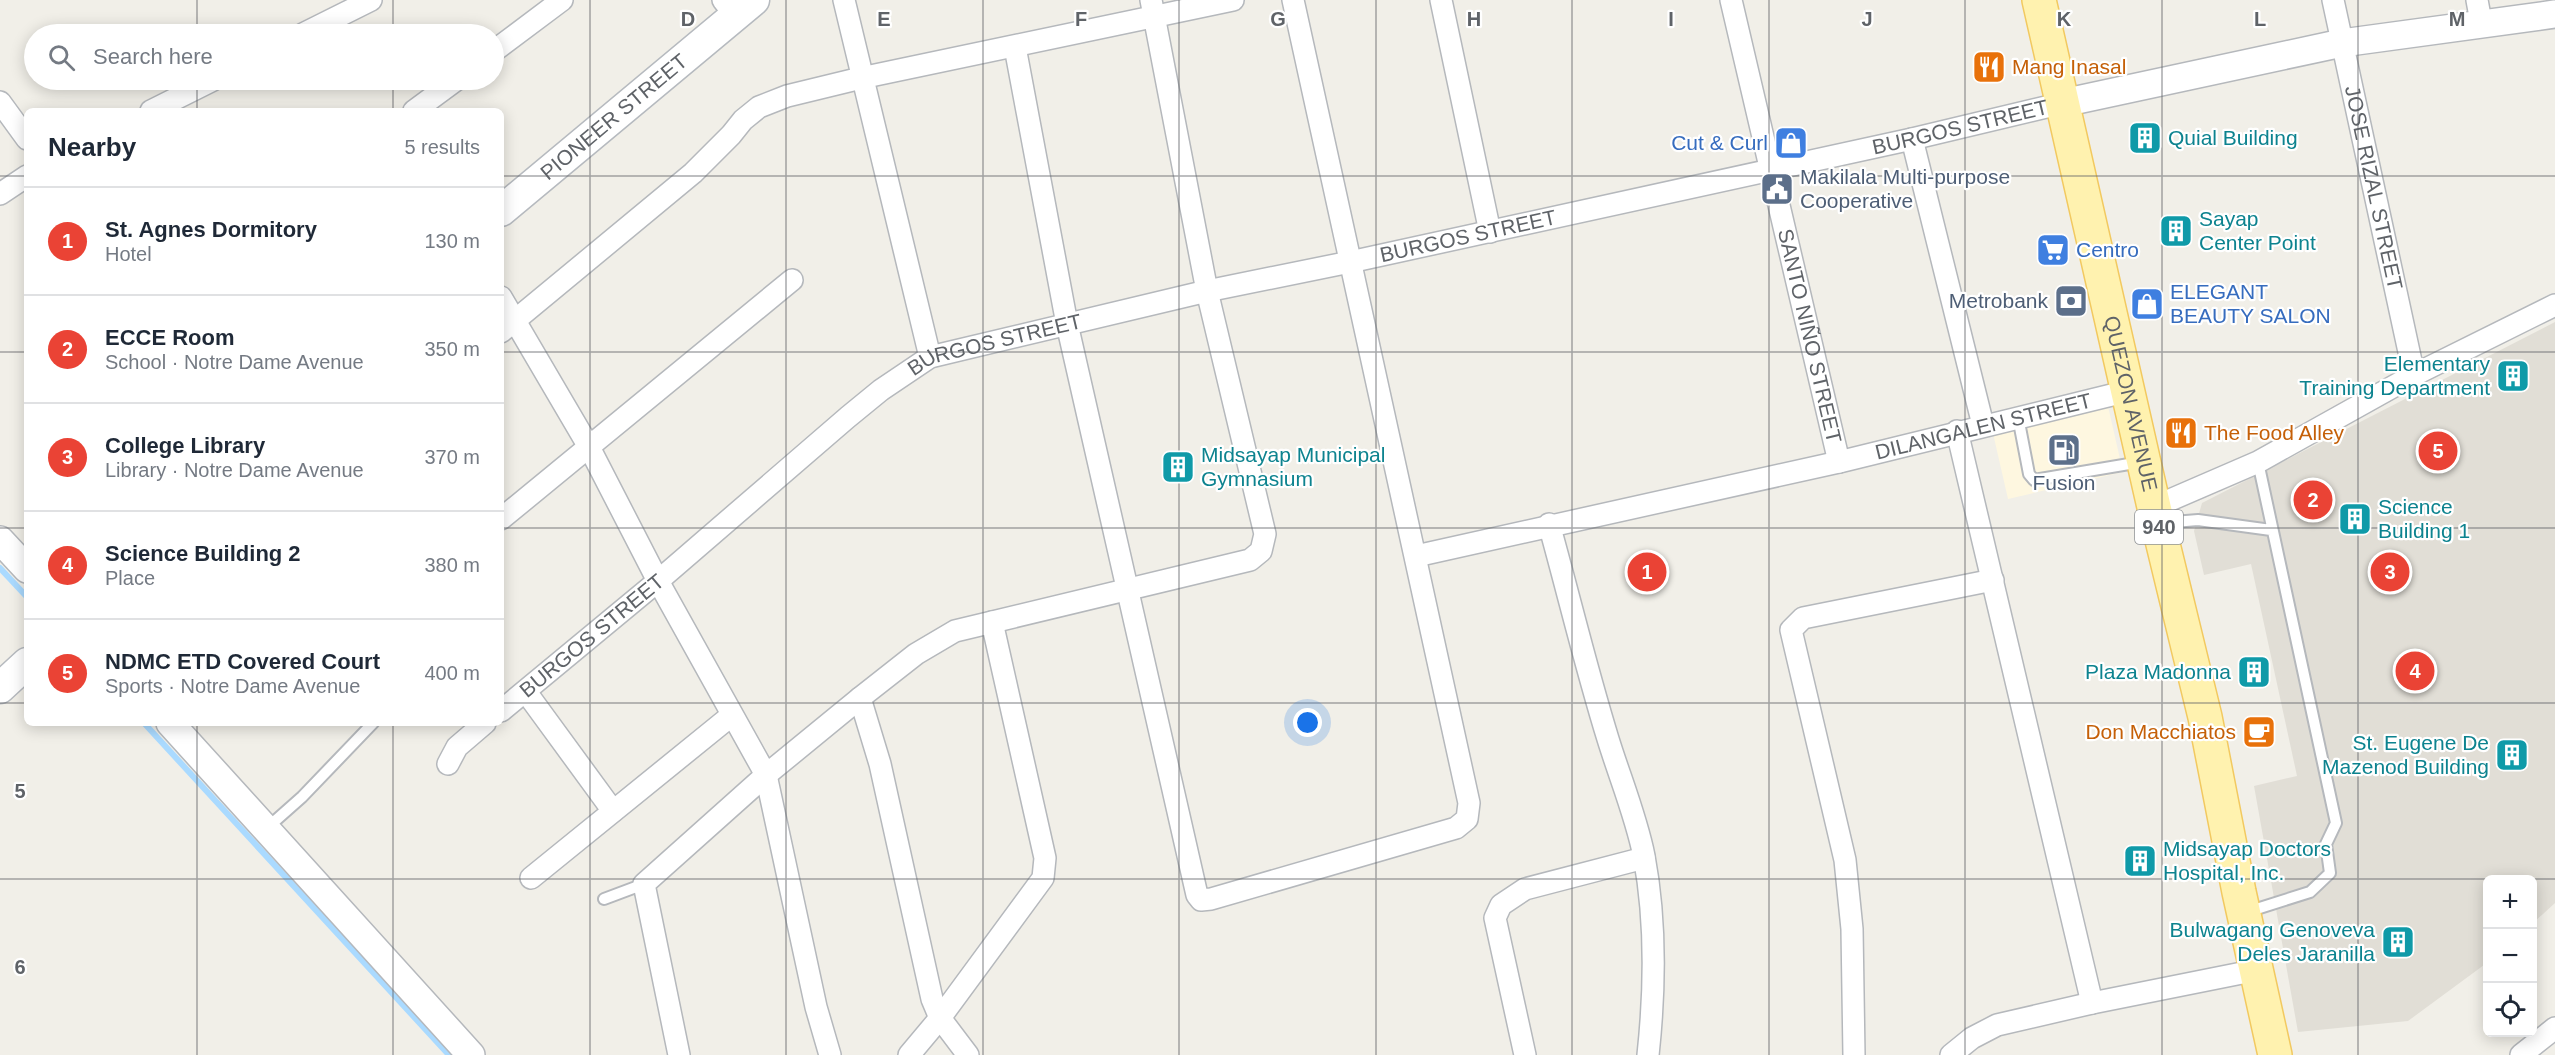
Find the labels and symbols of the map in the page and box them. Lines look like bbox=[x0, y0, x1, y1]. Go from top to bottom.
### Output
text: D bbox=[681, 8, 695, 30]
text: E bbox=[877, 8, 891, 30]
text: F bbox=[1075, 8, 1087, 30]
text: G bbox=[1270, 8, 1286, 30]
text: H bbox=[1467, 8, 1481, 30]
text: I bbox=[1668, 8, 1674, 30]
text: J bbox=[1861, 8, 1873, 30]
text: K bbox=[2057, 8, 2072, 30]
text: L bbox=[2254, 8, 2266, 30]
text: M bbox=[2449, 8, 2465, 30]
street label: PIONEER STREET bbox=[536, 49, 691, 184]
restaurant icon: Mang Inasal bbox=[1971, 49, 2007, 85]
place label: Mang Inasal bbox=[2012, 55, 2126, 78]
street label: JOSE RIZAL STREET bbox=[2341, 83, 2407, 292]
street label: BURGOS STREET bbox=[1870, 95, 2050, 158]
building icon: Quial Building bbox=[2127, 120, 2163, 156]
shop icon: Cut & Curl bbox=[1773, 125, 1809, 161]
place label: Quial Building bbox=[2168, 126, 2298, 149]
place label: Cut & Curl bbox=[1671, 131, 1768, 154]
place label: Makilala Multi-purpose Cooperative bbox=[1800, 165, 2010, 212]
public building icon: Makilala Multi-purpose Cooperative bbox=[1759, 171, 1795, 207]
street label: BURGOS STREET bbox=[1378, 205, 1558, 266]
place label: Sayap Center Point bbox=[2199, 207, 2316, 254]
building icon: Sayap Center Point bbox=[2158, 213, 2194, 249]
street label: SANTO NIÑO STREET bbox=[1774, 227, 1846, 445]
supermarket icon: Centro bbox=[2035, 232, 2071, 268]
place label: Centro bbox=[2076, 238, 2139, 261]
place label: ELEGANT BEAUTY SALON bbox=[2170, 280, 2331, 327]
bank icon: Metrobank bbox=[2053, 283, 2089, 319]
shop icon: ELEGANT BEAUTY SALON bbox=[2129, 286, 2165, 322]
place label: Metrobank bbox=[1949, 289, 2048, 312]
street label: BURGOS STREET bbox=[903, 309, 1084, 380]
street label: QUEZON AVENUE bbox=[2100, 314, 2162, 494]
place label: Elementary Training Department bbox=[2299, 352, 2490, 399]
building icon: Elementary Training Department bbox=[2495, 358, 2531, 394]
street label: DILANGALEN STREET bbox=[1873, 388, 2094, 464]
restaurant icon: The Food Alley bbox=[2163, 415, 2199, 451]
place label: The Food Alley bbox=[2204, 421, 2345, 444]
pin: 5 bbox=[2418, 428, 2458, 474]
fuel station icon: Fusion bbox=[2046, 432, 2082, 468]
place label: Midsayap Municipal Gymnasium bbox=[1201, 443, 1385, 490]
building icon: Midsayap Municipal Gymnasium bbox=[1160, 449, 1196, 485]
place label: Fusion bbox=[2032, 471, 2096, 494]
pin: 2 bbox=[2294, 478, 2332, 522]
place label: Science Building 1 bbox=[2378, 495, 2470, 542]
building icon: Science Building 1 bbox=[2337, 501, 2373, 537]
road number: 940 bbox=[2135, 510, 2183, 544]
pin: 1 bbox=[1628, 550, 1666, 594]
pin: 3 bbox=[2370, 550, 2410, 594]
street label: BURGOS STREET bbox=[515, 569, 668, 702]
pin: 4 bbox=[2396, 648, 2434, 694]
building icon: Plaza Madonna bbox=[2236, 654, 2272, 690]
place label: Plaza Madonna bbox=[2085, 660, 2231, 683]
your location bbox=[1293, 708, 1322, 737]
cafe icon: Don Macchiatos bbox=[2241, 714, 2277, 750]
place label: Don Macchiatos bbox=[2085, 720, 2236, 743]
place label: St. Eugene De Mazenod Building bbox=[2322, 731, 2489, 778]
building icon: St. Eugene De Mazenod Building bbox=[2494, 737, 2530, 773]
text: 5 bbox=[14, 780, 26, 802]
place label: Midsayap Doctors Hospital, Inc. bbox=[2163, 837, 2331, 884]
building icon: Midsayap Doctors Hospital, Inc. bbox=[2122, 843, 2158, 879]
place label: Bulwagang Genoveva Deles Jaranilla bbox=[2170, 918, 2375, 965]
building icon: Bulwagang Genoveva Deles Jaranilla bbox=[2380, 924, 2416, 960]
text: 6 bbox=[14, 956, 26, 978]

